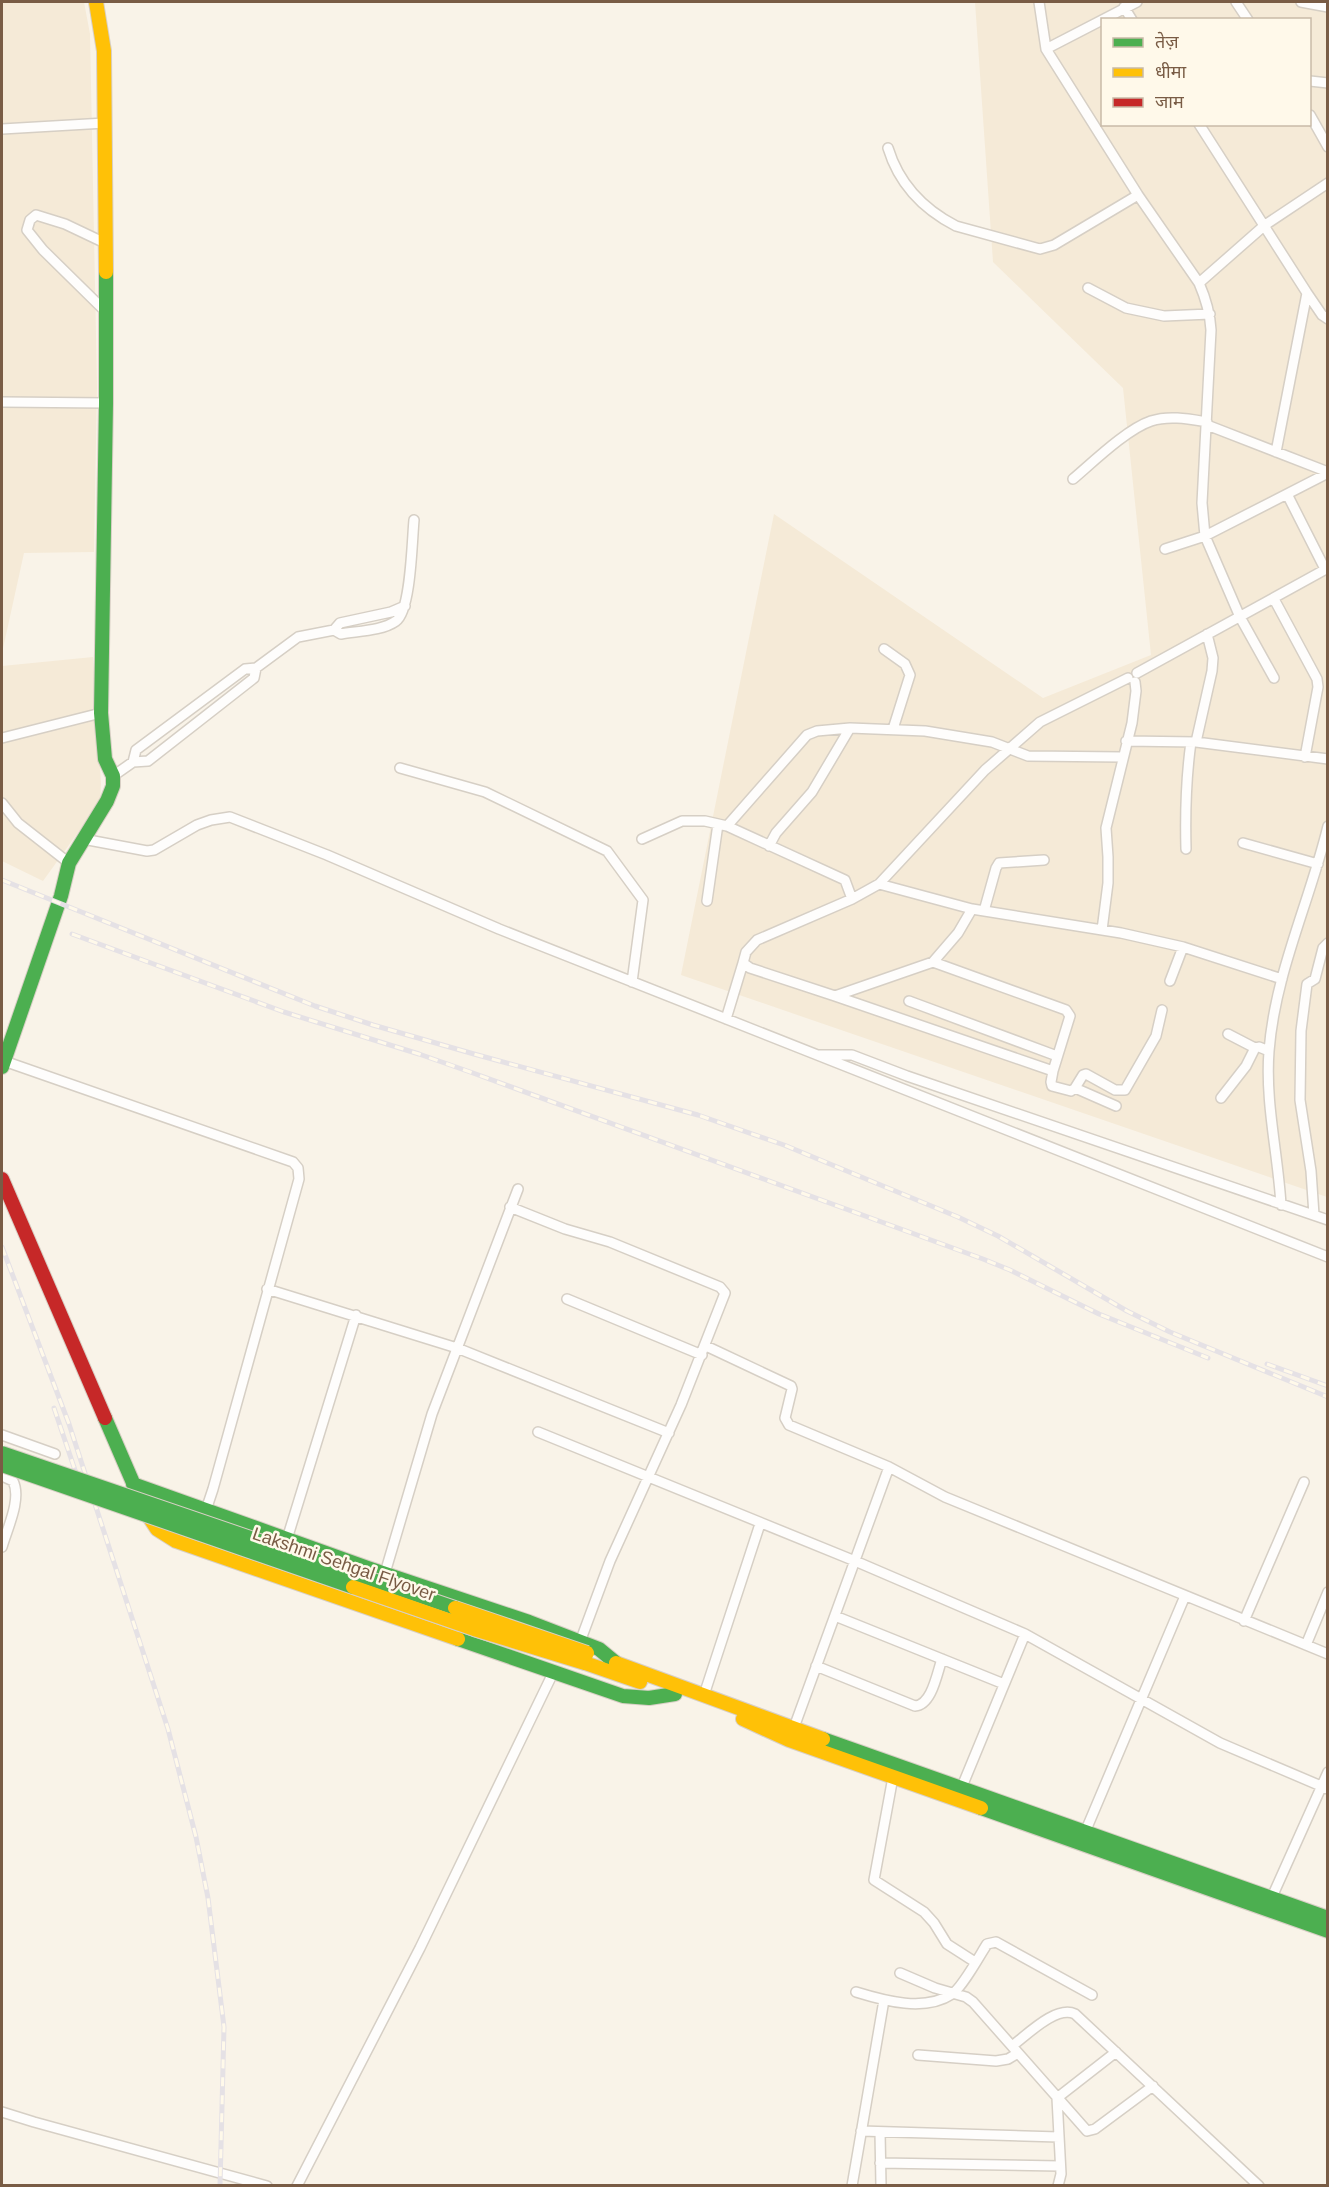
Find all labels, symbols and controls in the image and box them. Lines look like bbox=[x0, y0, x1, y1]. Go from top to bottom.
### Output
legend bbox=[1101, 18, 1311, 126]
text: तेज़ bbox=[1155, 31, 1179, 52]
text: धीमा bbox=[1155, 62, 1186, 82]
text: जाम bbox=[1155, 92, 1185, 112]
street label: Lakshmi Sehgal Flyover bbox=[250, 1523, 438, 1605]

